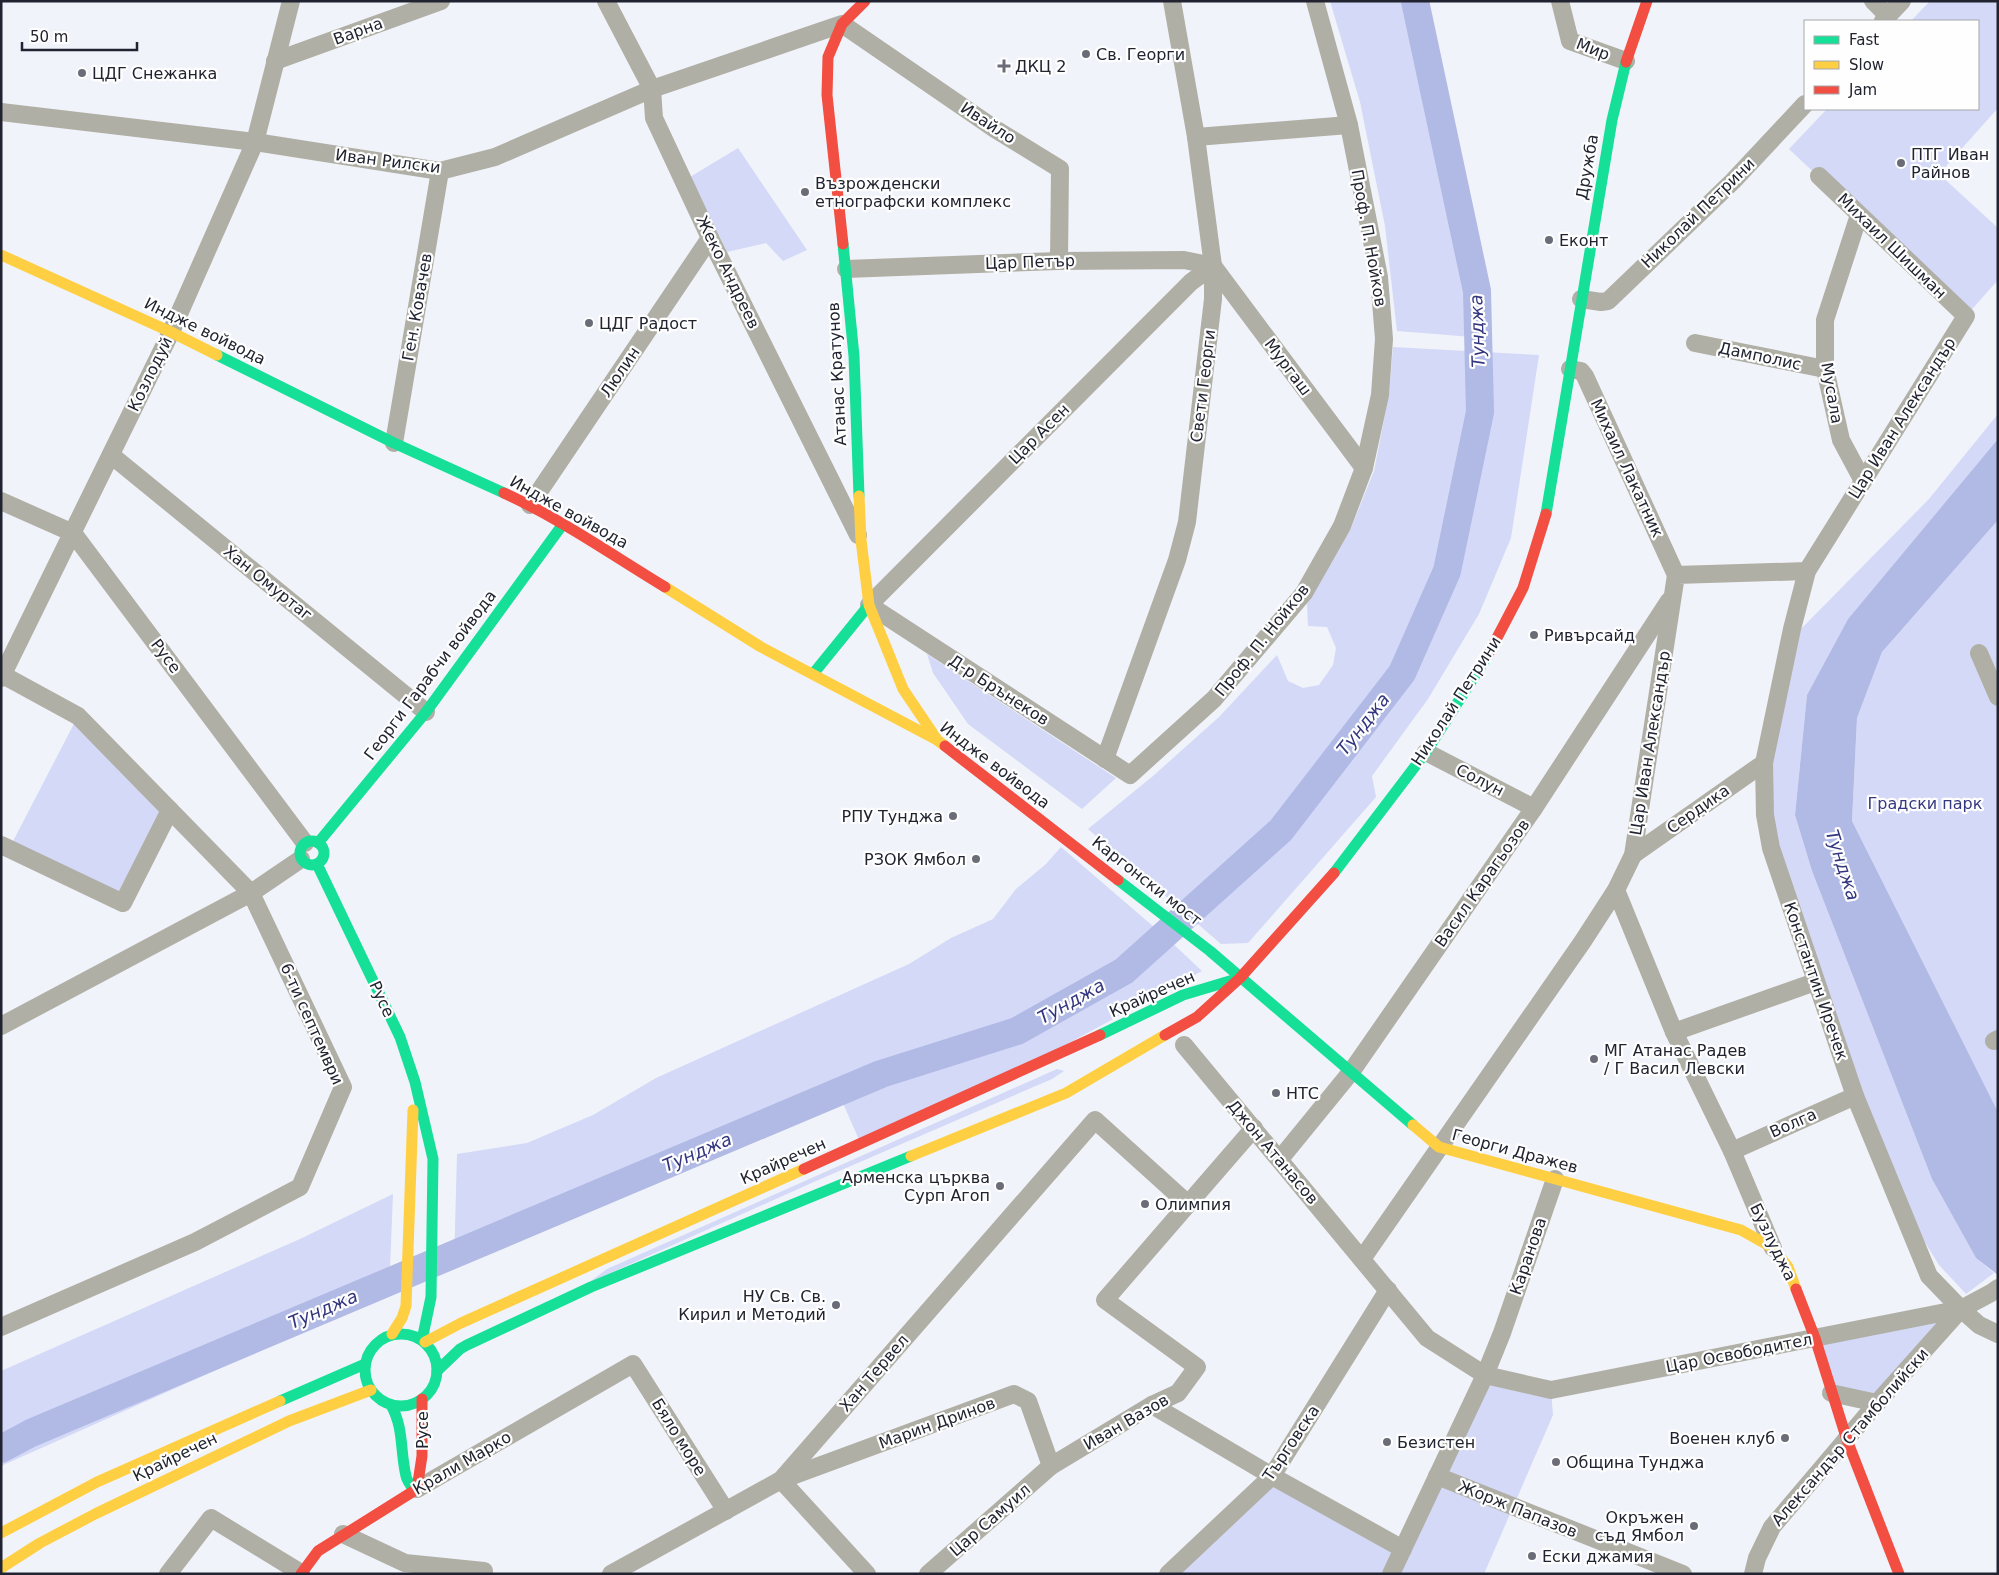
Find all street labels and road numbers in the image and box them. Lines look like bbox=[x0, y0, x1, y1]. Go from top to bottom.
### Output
street label: Варна bbox=[331, 13, 385, 49]
street label: Мир bbox=[1574, 34, 1612, 64]
street label: Ивайло bbox=[957, 98, 1019, 148]
street label: Дружба bbox=[1572, 133, 1602, 201]
street label: Иван Рилски bbox=[334, 145, 442, 177]
street label: Николай Петрини bbox=[1637, 154, 1759, 272]
street label: Проф. П. Нойков bbox=[1348, 168, 1390, 308]
street label: Михаил Шишман bbox=[1834, 189, 1950, 303]
street label: Жеко Андреев bbox=[692, 212, 764, 332]
street label: Цар Петър bbox=[985, 251, 1075, 273]
street label: Ген. Ковачев bbox=[398, 252, 436, 362]
street label: Индже войвода bbox=[141, 293, 269, 369]
street label: Атанас Кратунов bbox=[824, 302, 850, 446]
street label: Свети Георги bbox=[1187, 328, 1219, 444]
street label: Козлодуй bbox=[124, 334, 176, 414]
street label: Цар Иван Александър bbox=[1845, 334, 1959, 502]
street label: Мургаш bbox=[1260, 335, 1316, 399]
street label: Дамполис bbox=[1717, 338, 1803, 374]
street label: Люлин bbox=[596, 343, 644, 401]
street label: Мусала bbox=[1817, 361, 1847, 425]
street label: Михаил Лакатник bbox=[1587, 396, 1668, 540]
street label: Цар Асен bbox=[1005, 400, 1073, 468]
street label: Индже войвода bbox=[506, 472, 632, 552]
street label: Хан Омуртаг bbox=[220, 542, 316, 624]
street label: Проф. П. Нойков bbox=[1211, 580, 1313, 700]
street label: Георги Гарабчи войвода bbox=[360, 586, 500, 764]
street label: Николай Петрини bbox=[1407, 633, 1505, 769]
street label: Русе bbox=[147, 635, 185, 677]
street label: Цар Иван Александър bbox=[1626, 649, 1674, 837]
street label: Д-р Брънеков bbox=[946, 651, 1052, 729]
street label: Индже войвода bbox=[936, 718, 1054, 812]
street label: Солун bbox=[1453, 760, 1507, 800]
street label: Сердика bbox=[1663, 781, 1733, 837]
street label: Васил Карагьозов bbox=[1431, 815, 1533, 951]
street label: Каргонски мост bbox=[1088, 832, 1206, 930]
street label: Константин Иречек bbox=[1780, 899, 1852, 1063]
street label: 6-ти септември bbox=[277, 960, 347, 1088]
street label: Крайречен bbox=[1106, 967, 1198, 1021]
street label: Русе bbox=[365, 978, 399, 1020]
street label: Джон Атанасов bbox=[1224, 1096, 1322, 1208]
street label: Волга bbox=[1767, 1104, 1819, 1142]
street label: Георги Дражев bbox=[1450, 1125, 1580, 1177]
street label: Крайречен bbox=[737, 1134, 829, 1188]
street label: Бузлуджа bbox=[1746, 1200, 1800, 1284]
street label: Каранова bbox=[1506, 1215, 1550, 1297]
street label: Цар Освободител bbox=[1664, 1329, 1814, 1377]
street label: Хан Тервел bbox=[835, 1331, 913, 1415]
street label: Александър Стамболийски bbox=[1768, 1344, 1932, 1530]
street label: Иван Вазов bbox=[1080, 1390, 1172, 1454]
street label: Марин Дринов bbox=[876, 1393, 998, 1453]
street label: Бяло море bbox=[648, 1395, 710, 1479]
street label: Търговска bbox=[1258, 1402, 1323, 1485]
street label: Русе bbox=[413, 1411, 432, 1449]
street label: Крали Марко bbox=[410, 1427, 514, 1499]
street label: Крайречен bbox=[130, 1428, 220, 1486]
street label: Жорж Папазов bbox=[1456, 1476, 1580, 1542]
street label: Цар Самуил bbox=[946, 1480, 1034, 1560]

